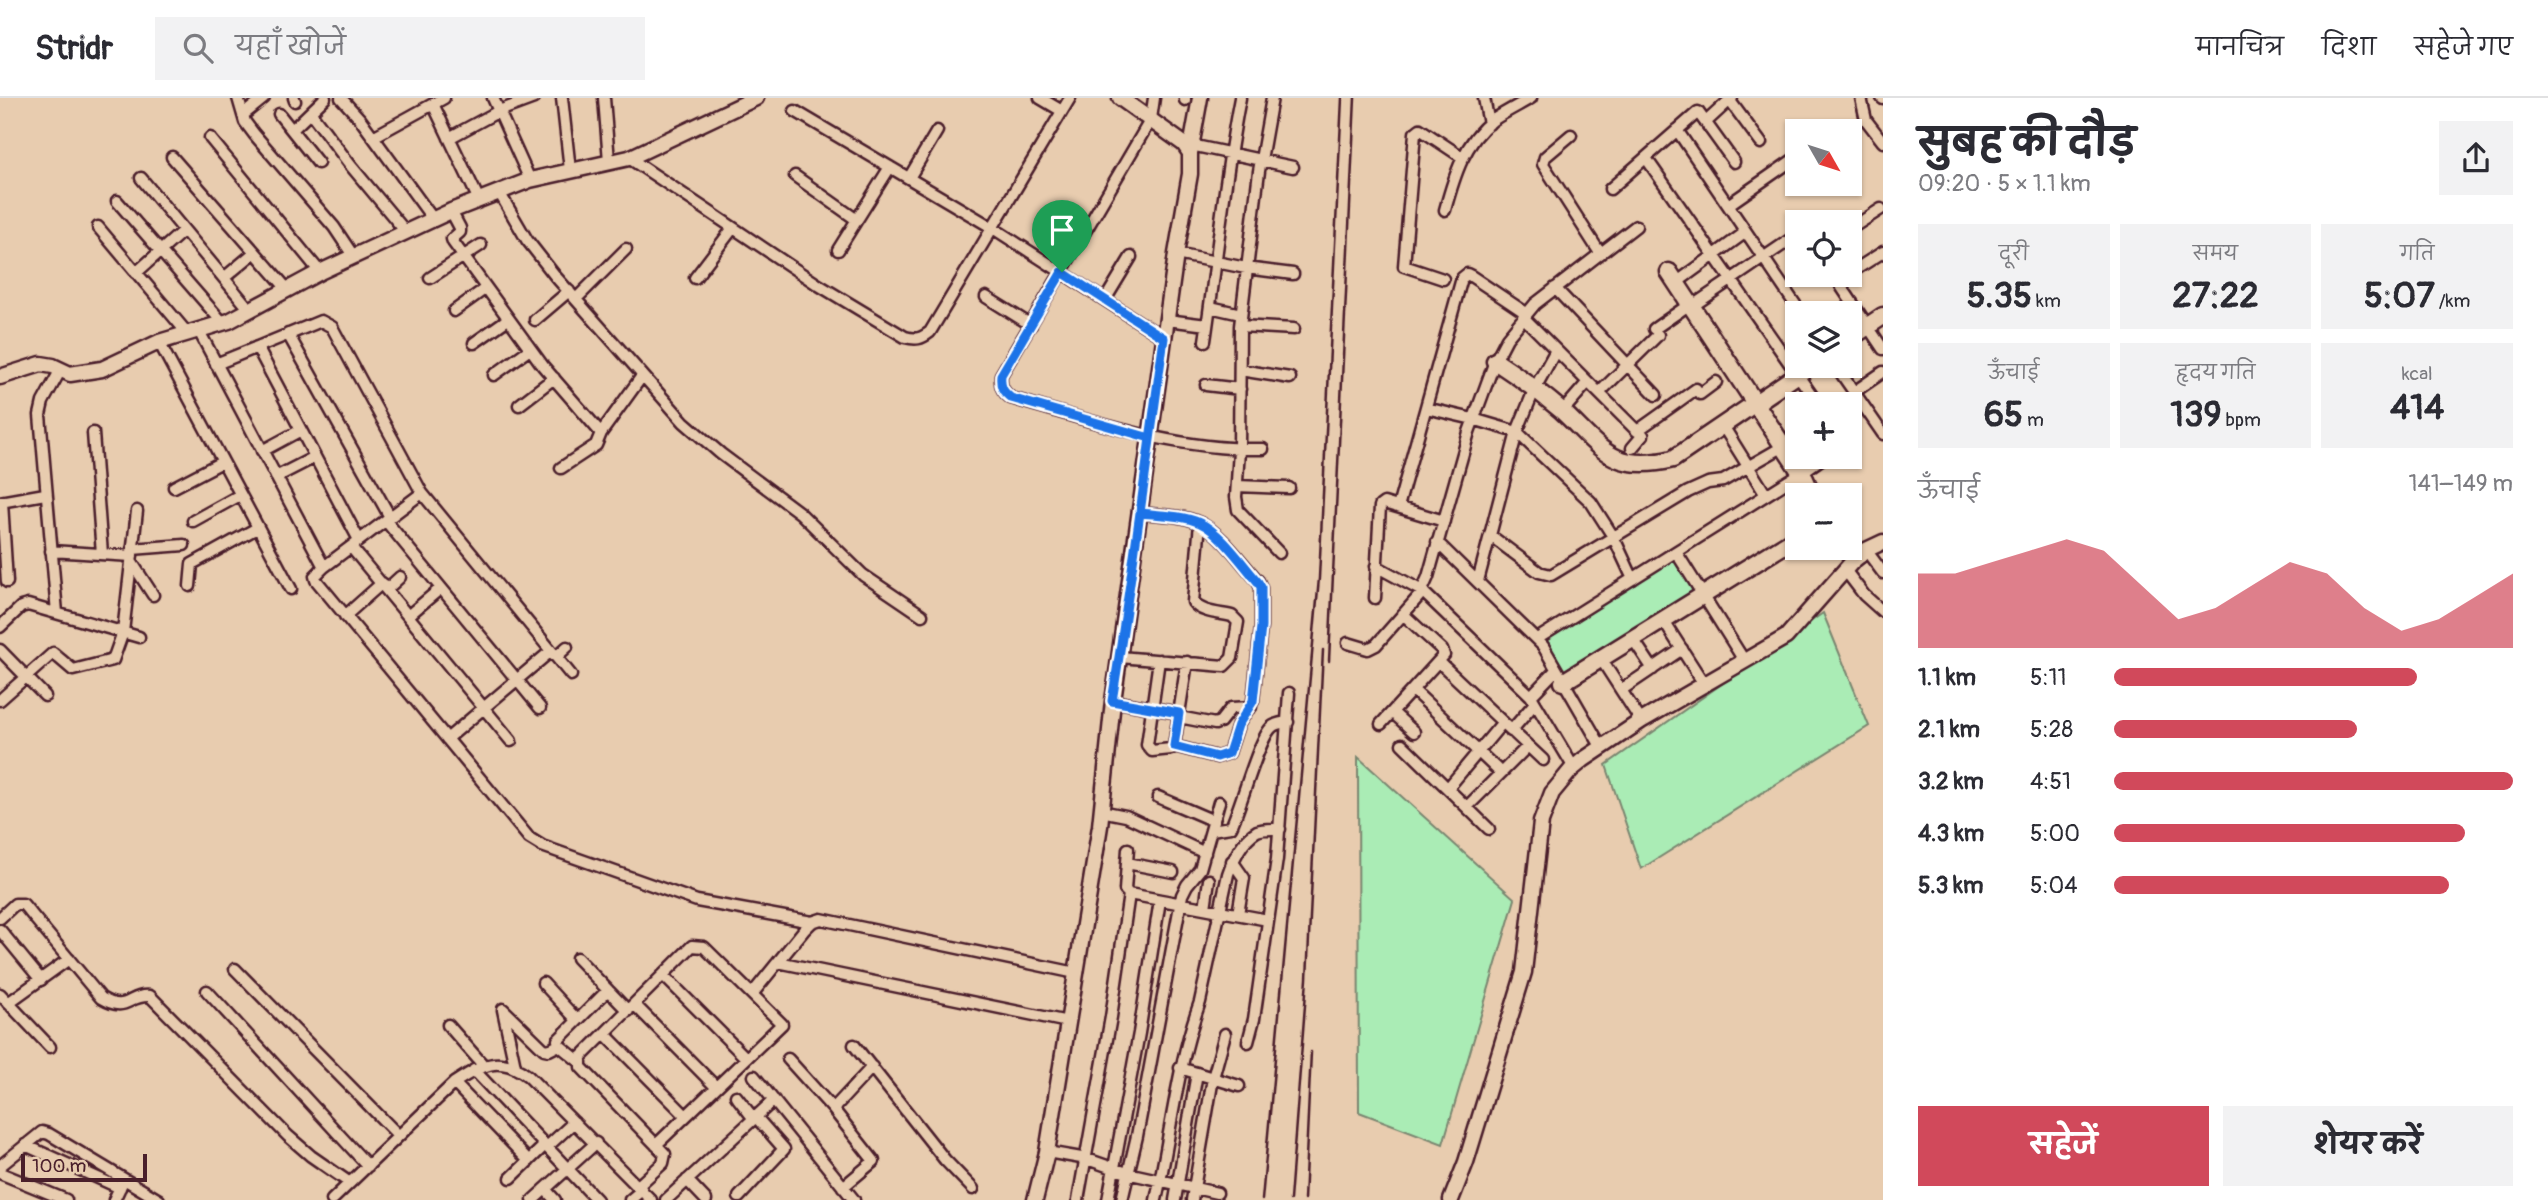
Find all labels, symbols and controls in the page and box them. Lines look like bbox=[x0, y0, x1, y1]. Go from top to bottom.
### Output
search box bbox=[155, 17, 645, 80]
text: Stridr bbox=[35, 28, 113, 69]
icon: search bbox=[179, 29, 217, 67]
text: यहाँ खोजें bbox=[235, 31, 346, 63]
text: मानचित्र bbox=[2196, 33, 2284, 62]
text: दिशा bbox=[2322, 33, 2376, 62]
text: सहेजे गए bbox=[2414, 33, 2513, 62]
north arrow bbox=[1785, 119, 1862, 196]
map controls bbox=[1785, 119, 1862, 560]
text: सुबह की दौड़ bbox=[1918, 119, 2136, 167]
button: share bbox=[2439, 121, 2513, 195]
text: 09:20 · 5 × 1.1 km bbox=[1918, 169, 2091, 198]
pin bbox=[1032, 200, 1092, 272]
button: locate bbox=[1785, 210, 1862, 287]
icon: arrive bbox=[1043, 211, 1081, 249]
text: दूरी bbox=[1999, 242, 2029, 266]
text: समय bbox=[2193, 242, 2238, 266]
text: गति bbox=[2400, 242, 2434, 266]
text: 5.35 bbox=[1967, 274, 2032, 318]
text: 27:22 bbox=[2172, 274, 2259, 318]
text: 5:07 bbox=[2364, 274, 2435, 318]
text: km bbox=[2032, 289, 2061, 313]
text: /km bbox=[2435, 289, 2470, 313]
button: layers bbox=[1785, 301, 1862, 378]
text: ऊँचाई bbox=[1988, 361, 2039, 385]
text: हृदय गति bbox=[2176, 361, 2255, 385]
text: kcal bbox=[2402, 362, 2433, 386]
text: 414 bbox=[2390, 386, 2444, 430]
button: + bbox=[1785, 392, 1862, 469]
text: 65 bbox=[1984, 393, 2023, 437]
text: 139 bbox=[2170, 393, 2221, 437]
text: m bbox=[2023, 408, 2044, 432]
text: bpm bbox=[2221, 408, 2261, 432]
text: 141–149 m bbox=[2409, 469, 2513, 498]
text: ऊँचाई bbox=[1918, 476, 1980, 505]
button: − bbox=[1785, 483, 1862, 560]
text: 1.1 km bbox=[1918, 663, 1976, 692]
text: 5:11 bbox=[2030, 663, 2067, 692]
text: 2.1 km bbox=[1918, 715, 1980, 744]
text: 5:28 bbox=[2030, 715, 2073, 744]
text: 3.2 km bbox=[1918, 767, 1984, 796]
text: 4:51 bbox=[2030, 767, 2071, 796]
text: 4.3 km bbox=[1918, 819, 1984, 848]
text: 5:00 bbox=[2030, 819, 2080, 848]
text: 5.3 km bbox=[1918, 871, 1983, 900]
text: 5:04 bbox=[2030, 871, 2078, 900]
button: सहेजें bbox=[1918, 1106, 2209, 1186]
button: शेयर करें bbox=[2223, 1106, 2513, 1186]
scale bar bbox=[21, 1151, 147, 1183]
text: 100 m bbox=[32, 1154, 86, 1178]

